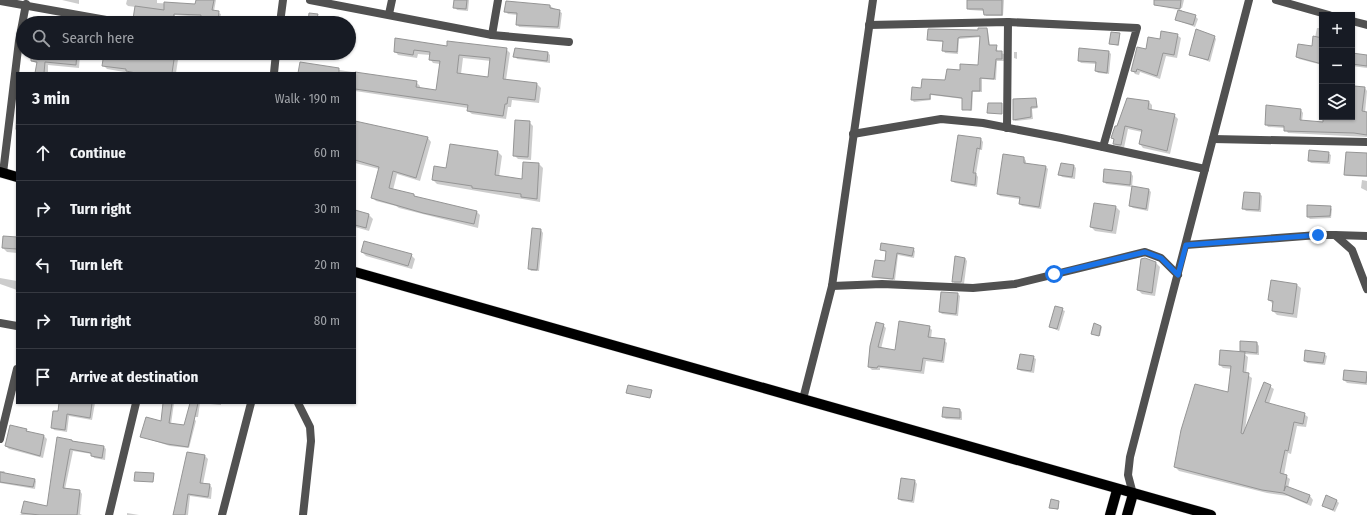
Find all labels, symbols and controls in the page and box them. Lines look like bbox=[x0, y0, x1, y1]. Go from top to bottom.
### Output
map controls bbox=[1319, 12, 1355, 120]
button: + bbox=[1319, 12, 1355, 48]
search box bbox=[16, 16, 356, 60]
icon: search bbox=[30, 27, 52, 49]
text: Search here bbox=[62, 29, 134, 47]
button: − bbox=[1319, 48, 1355, 84]
button: layers bbox=[1319, 84, 1355, 120]
text: 3 min bbox=[32, 88, 70, 109]
text: Walk · 190 m bbox=[275, 91, 340, 106]
icon: ahead bbox=[32, 142, 54, 164]
text: Continue bbox=[70, 144, 126, 162]
text: 60 m bbox=[314, 145, 340, 160]
icon: right bbox=[32, 198, 54, 220]
text: Turn right bbox=[70, 200, 131, 218]
text: 30 m bbox=[314, 201, 340, 216]
route end bbox=[1309, 226, 1327, 244]
icon: left bbox=[32, 254, 54, 276]
text: Turn left bbox=[70, 256, 123, 274]
text: 20 m bbox=[314, 257, 340, 272]
route start bbox=[1045, 265, 1063, 283]
icon: right bbox=[32, 310, 54, 332]
text: Turn right bbox=[70, 312, 131, 330]
text: 80 m bbox=[314, 313, 340, 328]
icon: arrive bbox=[32, 366, 54, 388]
text: Arrive at destination bbox=[70, 368, 198, 386]

